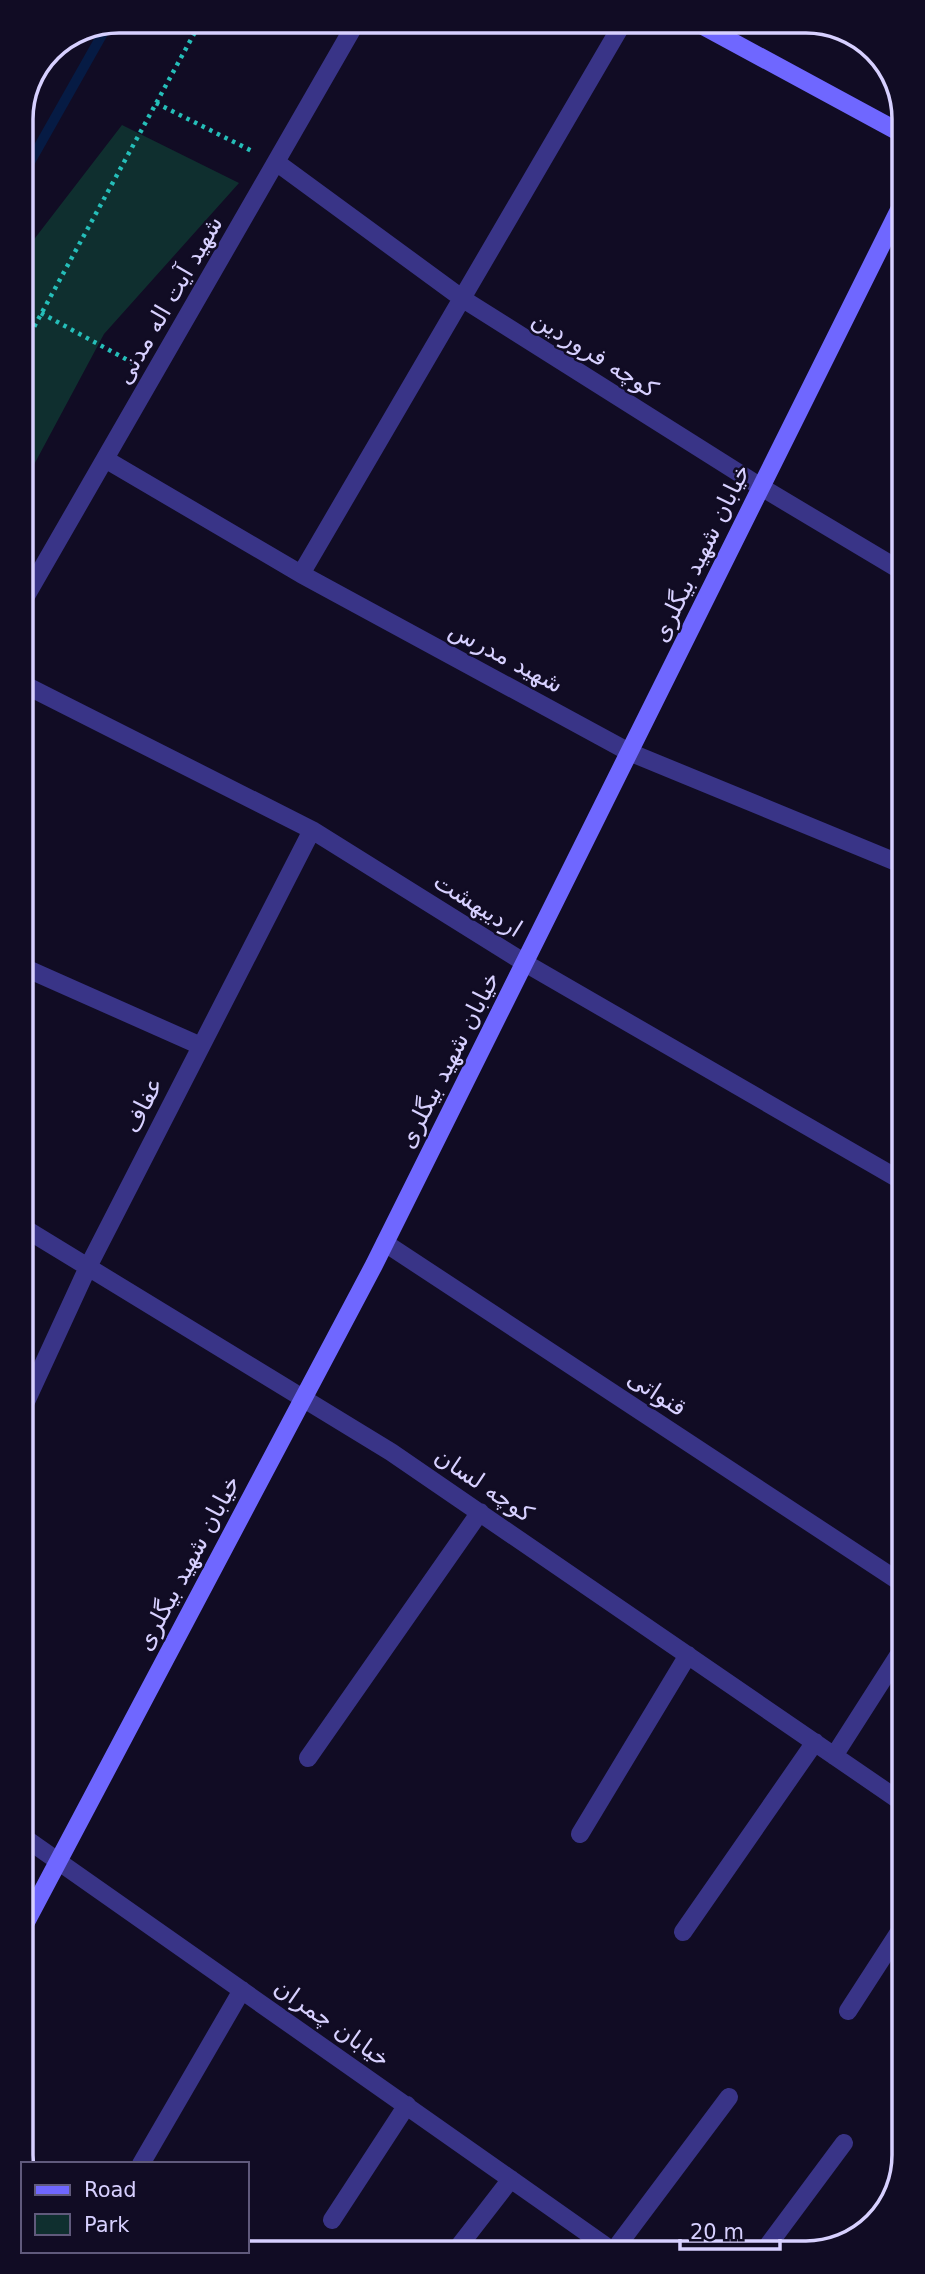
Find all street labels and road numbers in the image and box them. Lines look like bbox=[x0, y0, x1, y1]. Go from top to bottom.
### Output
street label: شهید آیت اله مدنی bbox=[109, 210, 229, 389]
street label: کوچه فروردین bbox=[527, 304, 663, 404]
street label: خیابان شهید بیگلری bbox=[646, 459, 756, 647]
street label: شهید مدرس bbox=[444, 615, 568, 699]
street label: اردیبهشت bbox=[429, 867, 527, 943]
street label: خیابان شهید بیگلری bbox=[392, 967, 506, 1153]
street label: عفاف bbox=[117, 1073, 169, 1137]
street label: قنواتی bbox=[622, 1364, 692, 1422]
street label: کوچه لسان bbox=[429, 1442, 539, 1528]
street label: خیابان شهید بیگلری bbox=[130, 1471, 246, 1655]
street label: خیابان چمران bbox=[269, 1973, 395, 2073]

